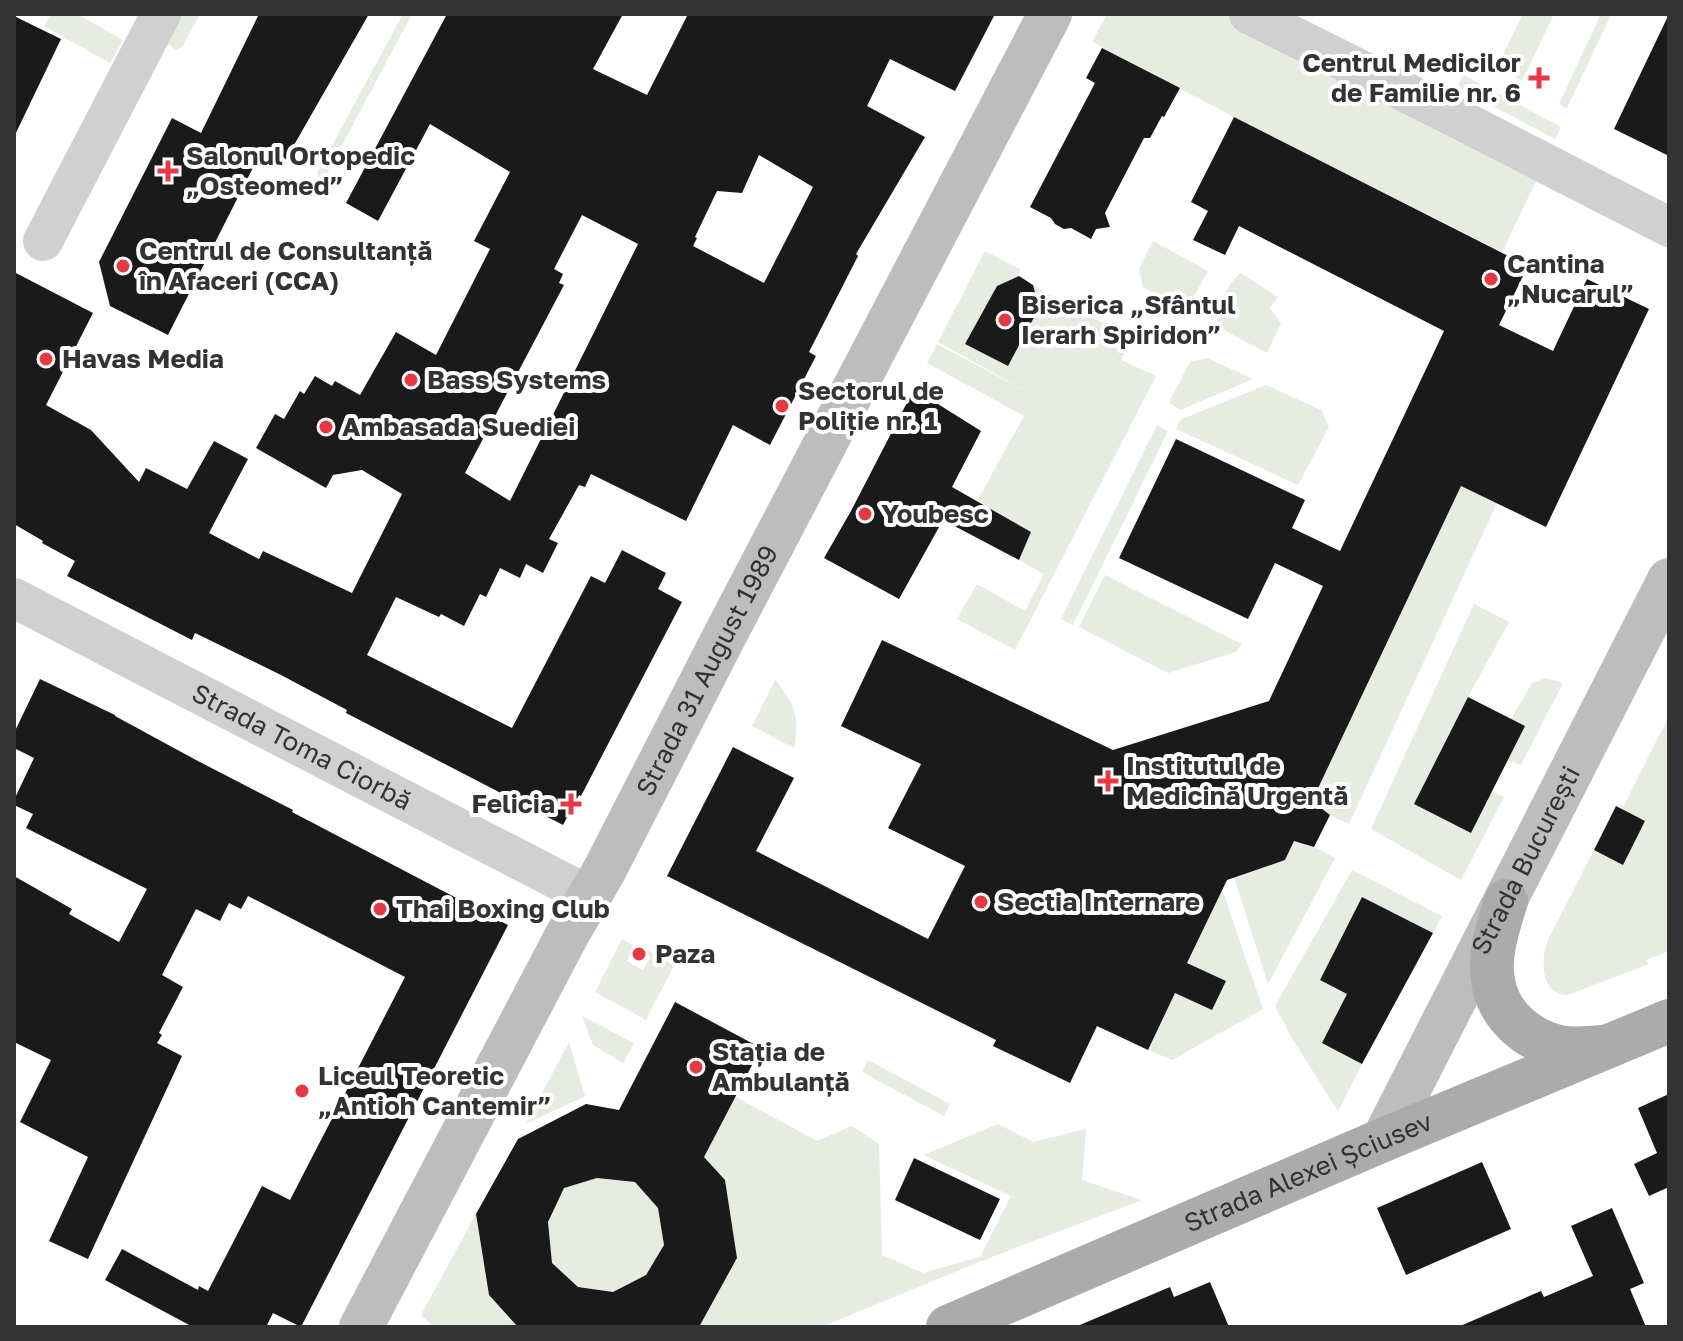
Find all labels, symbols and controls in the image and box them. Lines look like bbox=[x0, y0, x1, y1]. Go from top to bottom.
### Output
place label: Centrul Medicilor de Familie nr. 6 bbox=[1302, 47, 1521, 108]
marker: Centrul Medicilor de Familie nr. 6 bbox=[1528, 67, 1550, 89]
place label: Salonul Ortopedic „Osteomed” bbox=[186, 140, 415, 201]
marker: Salonul Ortopedic „Osteomed” bbox=[157, 160, 179, 182]
place label: Centrul de Consultanță în Afaceri (CCA) bbox=[137, 235, 432, 296]
place label: Cantina „Nucarul” bbox=[1507, 248, 1634, 309]
marker: Centrul de Consultanță în Afaceri (CCA) bbox=[114, 257, 132, 275]
marker: Cantina „Nucarul” bbox=[1482, 270, 1500, 288]
place label: Biserica „Sfântul Ierarh Spiridon” bbox=[1021, 289, 1236, 350]
marker: Biserica „Sfântul Ierarh Spiridon” bbox=[996, 311, 1014, 329]
place label: Havas Media bbox=[62, 343, 224, 374]
marker: Havas Media bbox=[37, 350, 55, 368]
place label: Bass Systems bbox=[427, 364, 606, 395]
marker: Bass Systems bbox=[402, 371, 420, 389]
place label: Sectorul de Poliție nr. 1 bbox=[798, 375, 944, 436]
marker: Sectorul de Poliție nr. 1 bbox=[773, 397, 791, 415]
place label: Ambasada Suediei bbox=[342, 411, 575, 442]
marker: Ambasada Suediei bbox=[317, 418, 335, 436]
place label: Youbesc bbox=[881, 498, 989, 529]
marker: Youbesc bbox=[856, 505, 874, 523]
street label: Strada 31 August 1989 bbox=[629, 540, 784, 801]
street label: Strada Toma Ciorbă bbox=[187, 677, 417, 816]
place label: Institutul de Medicină Urgentă bbox=[1126, 750, 1348, 811]
street label: Strada București bbox=[1464, 761, 1586, 960]
marker: Institutul de Medicină Urgentă bbox=[1097, 770, 1119, 792]
place label: Felicia bbox=[471, 788, 555, 819]
marker: Felicia bbox=[562, 795, 580, 813]
place label: Sectia Internare bbox=[997, 886, 1200, 917]
place label: Thai Boxing Club bbox=[396, 893, 610, 924]
marker: Sectia Internare bbox=[972, 893, 990, 911]
marker: Thai Boxing Club bbox=[371, 900, 389, 918]
place label: Paza bbox=[655, 938, 715, 969]
marker: Paza bbox=[630, 945, 648, 963]
place label: Stația de Ambulanță bbox=[712, 1036, 850, 1097]
marker: Stația de Ambulanță bbox=[687, 1058, 705, 1076]
place label: Liceul Teoretic „Antioh Cantemir” bbox=[318, 1060, 552, 1121]
marker: Liceul Teoretic „Antioh Cantemir” bbox=[293, 1082, 311, 1100]
street label: Strada Alexei Șciusev bbox=[1179, 1105, 1437, 1239]

